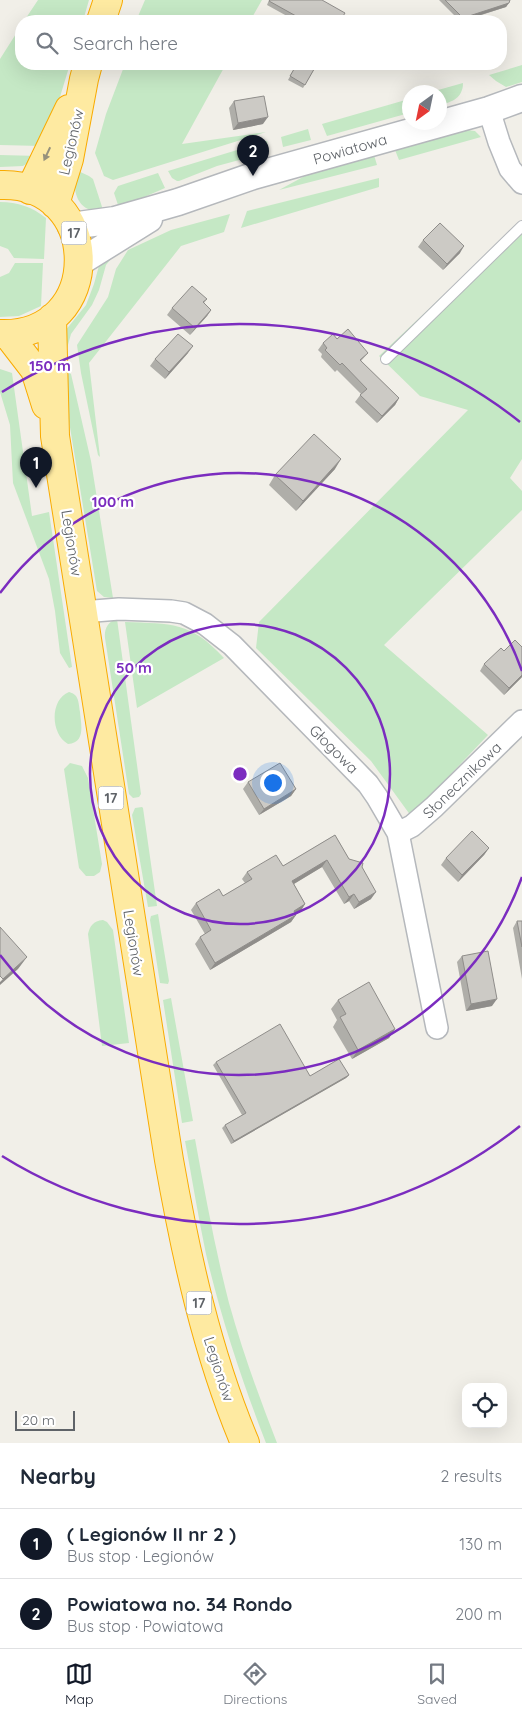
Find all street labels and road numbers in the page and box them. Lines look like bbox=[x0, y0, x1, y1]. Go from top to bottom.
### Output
street label: Legionów bbox=[54, 107, 88, 177]
street label: Powiatowa bbox=[311, 129, 389, 169]
road number: 17 bbox=[62, 222, 86, 244]
street label: Legionów bbox=[57, 508, 87, 578]
street label: Głogowa bbox=[306, 721, 362, 777]
street label: Słonecznikowa bbox=[419, 738, 505, 822]
road number: 17 bbox=[98, 786, 124, 810]
street label: Legionów bbox=[119, 908, 149, 978]
road number: 17 bbox=[186, 1292, 212, 1315]
street label: Legionów bbox=[200, 1334, 238, 1404]

